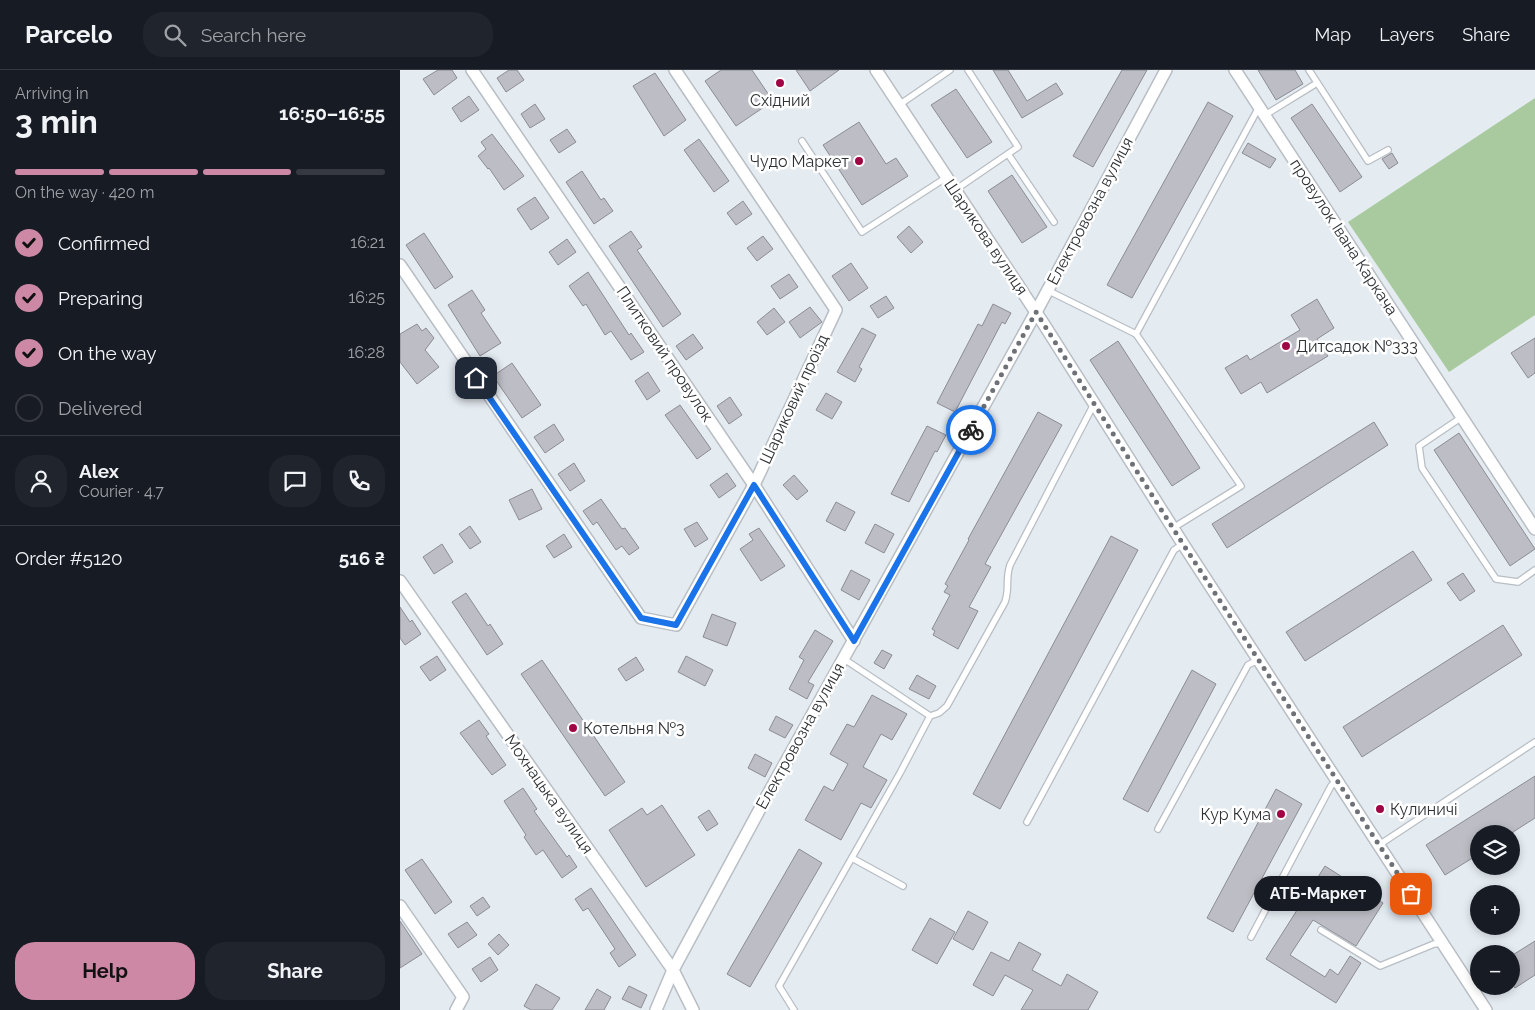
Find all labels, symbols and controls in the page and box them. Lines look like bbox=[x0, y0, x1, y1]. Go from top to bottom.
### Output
search box bbox=[143, 12, 493, 57]
text: Parcelo bbox=[25, 20, 113, 49]
icon: search bbox=[161, 21, 189, 49]
text: Search here bbox=[201, 24, 306, 46]
text: Map bbox=[1315, 24, 1351, 45]
text: Layers bbox=[1379, 24, 1434, 45]
text: Share bbox=[1462, 24, 1510, 45]
marker: Східний bbox=[774, 77, 786, 89]
text: Arriving in bbox=[15, 84, 89, 103]
place label: Східний bbox=[750, 91, 810, 110]
text: 16:50–16:55 bbox=[279, 102, 385, 124]
text: 3 min bbox=[15, 103, 98, 140]
street label: Електровозна вулиця bbox=[1043, 134, 1137, 288]
place label: Чудо Маркет bbox=[750, 152, 849, 171]
marker: Чудо Маркет bbox=[853, 155, 865, 167]
street label: провулок Івана Каркача bbox=[1286, 155, 1402, 319]
street label: Шарикова вулиця bbox=[940, 176, 1032, 298]
text: On the way · 420 m bbox=[15, 183, 154, 202]
icon: check bbox=[15, 229, 43, 257]
text: Confirmed bbox=[58, 232, 150, 254]
text: 16:21 bbox=[350, 233, 385, 252]
street label: Плитковий провулок bbox=[613, 283, 717, 425]
icon: check bbox=[15, 284, 43, 312]
text: Preparing bbox=[58, 287, 143, 309]
text: 16:25 bbox=[348, 288, 385, 307]
street label: Шариковий проїзд bbox=[756, 331, 832, 467]
place label: Дитсадок №333 bbox=[1296, 337, 1418, 356]
icon: check bbox=[15, 339, 43, 367]
marker: Дитсадок №333 bbox=[1280, 340, 1292, 352]
text: On the way bbox=[58, 342, 157, 364]
text: 16:28 bbox=[348, 343, 385, 362]
pin bbox=[455, 357, 497, 399]
icon: home bbox=[462, 364, 490, 392]
text: Delivered bbox=[58, 397, 142, 419]
courier bbox=[946, 405, 996, 455]
icon: bike bbox=[957, 416, 985, 444]
button: person bbox=[15, 455, 67, 507]
button: chat bbox=[269, 455, 321, 507]
button: phone bbox=[333, 455, 385, 507]
text: Alex bbox=[79, 460, 119, 482]
text: Courier · 4.7 bbox=[79, 482, 164, 501]
text: Order #5120 bbox=[15, 547, 123, 569]
text: 516 ₴ bbox=[339, 547, 385, 569]
street label: Електровозна вулиця bbox=[752, 659, 848, 813]
place label: Котельня №3 bbox=[583, 719, 685, 738]
marker: Котельня №3 bbox=[567, 722, 579, 734]
street label: Мохнацька вулиця bbox=[501, 731, 597, 857]
place label: Кулиничі bbox=[1390, 800, 1457, 819]
marker: Кулиничі bbox=[1374, 803, 1386, 815]
place label: Кур Кума bbox=[1201, 805, 1271, 824]
marker: Кур Кума bbox=[1275, 808, 1287, 820]
map controls bbox=[1470, 825, 1520, 995]
button: layers bbox=[1470, 825, 1520, 875]
pin bbox=[1390, 873, 1432, 915]
callout: АТБ-Маркет bbox=[1254, 876, 1381, 912]
icon: bag bbox=[1397, 880, 1425, 908]
text: АТБ-Маркет bbox=[1270, 884, 1366, 903]
button: + bbox=[1470, 885, 1520, 935]
button: Help bbox=[15, 942, 195, 1000]
button: Share bbox=[205, 942, 385, 1000]
button: − bbox=[1470, 945, 1520, 995]

